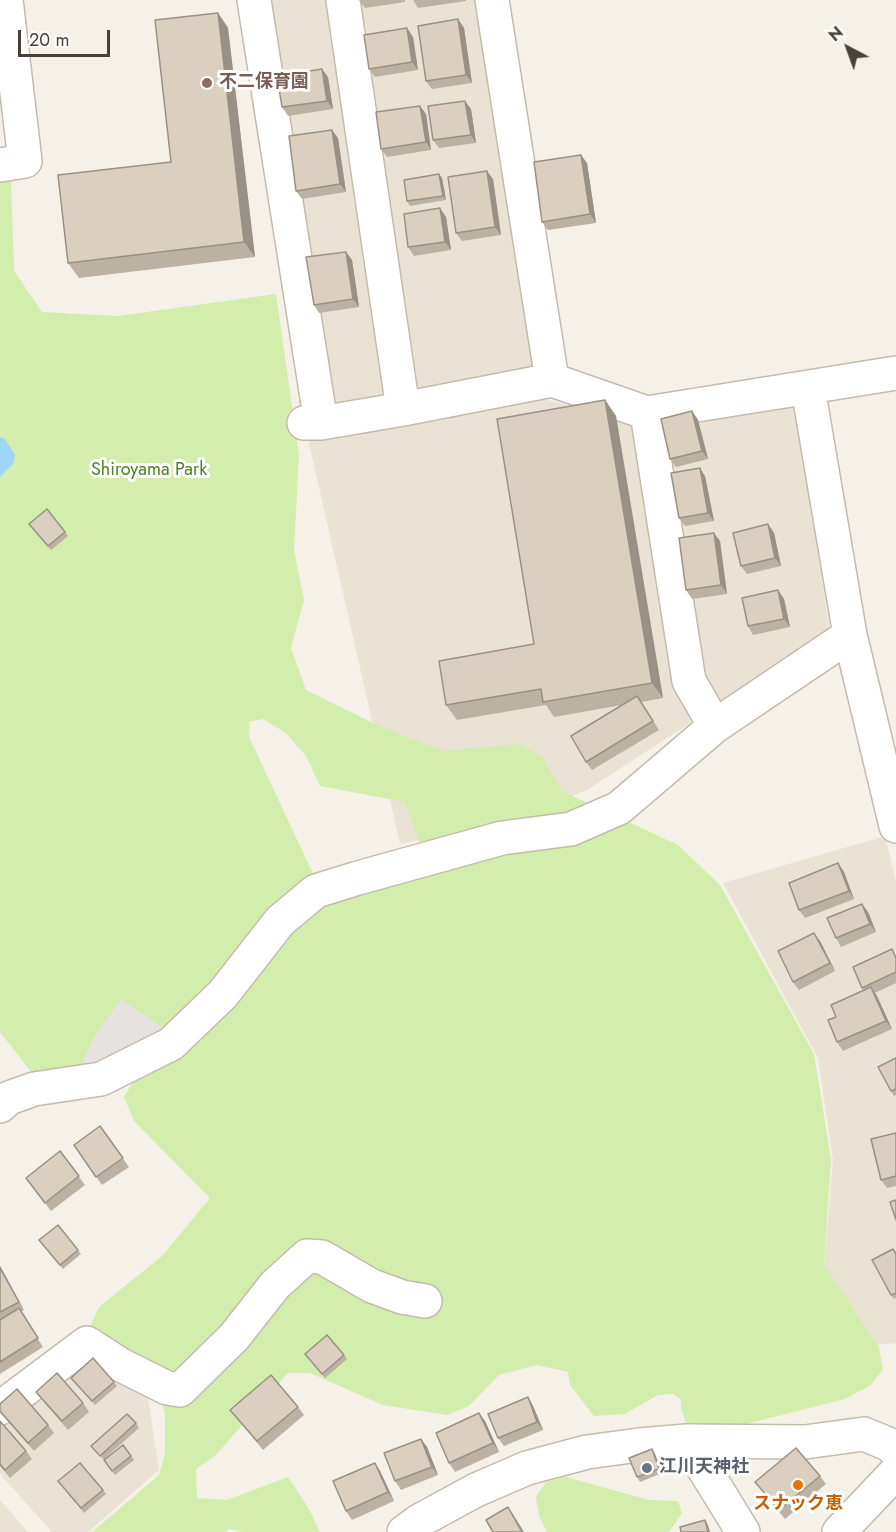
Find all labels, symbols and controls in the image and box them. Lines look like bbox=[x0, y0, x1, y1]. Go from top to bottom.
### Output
scale bar bbox=[21, 18, 112, 56]
north arrow bbox=[818, 18, 878, 78]
text: N bbox=[824, 21, 848, 47]
text: 20 m bbox=[29, 27, 69, 53]
place label: 不二保育園 bbox=[219, 72, 309, 94]
marker: 不二保育園 bbox=[200, 76, 214, 90]
park label: Shiroyama Park bbox=[91, 460, 207, 482]
place label: 江川天神社 bbox=[659, 1457, 749, 1479]
marker: 江川天神社 bbox=[640, 1461, 654, 1475]
marker: スナック恵 bbox=[791, 1478, 805, 1492]
place label: スナック恵 bbox=[753, 1494, 843, 1516]

